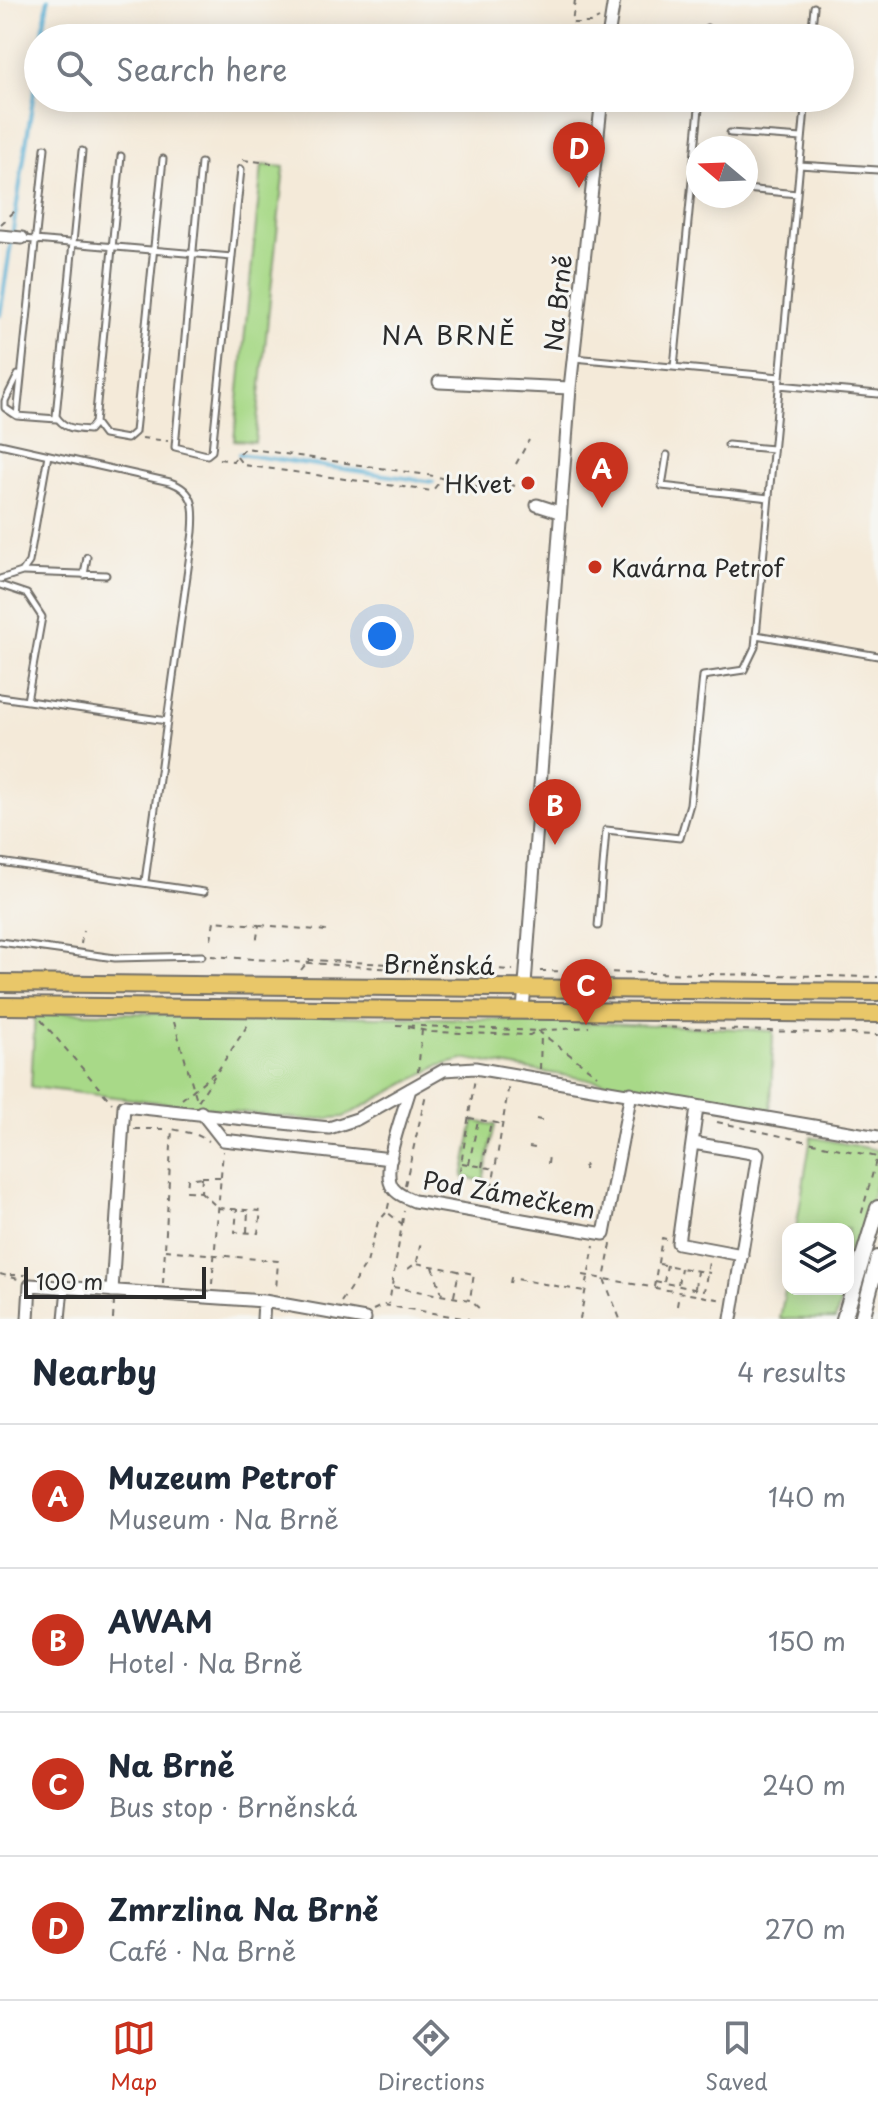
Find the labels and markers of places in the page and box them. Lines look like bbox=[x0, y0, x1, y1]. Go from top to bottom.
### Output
pin: D bbox=[553, 122, 605, 188]
pin: A bbox=[576, 442, 628, 508]
place label: HKvet bbox=[445, 465, 512, 501]
marker: HKvet bbox=[519, 474, 537, 492]
place label: Kavárna Petrof bbox=[611, 549, 785, 585]
marker: Kavárna Petrof bbox=[586, 558, 604, 576]
pin: B bbox=[529, 779, 581, 845]
pin: C bbox=[560, 959, 612, 1025]

